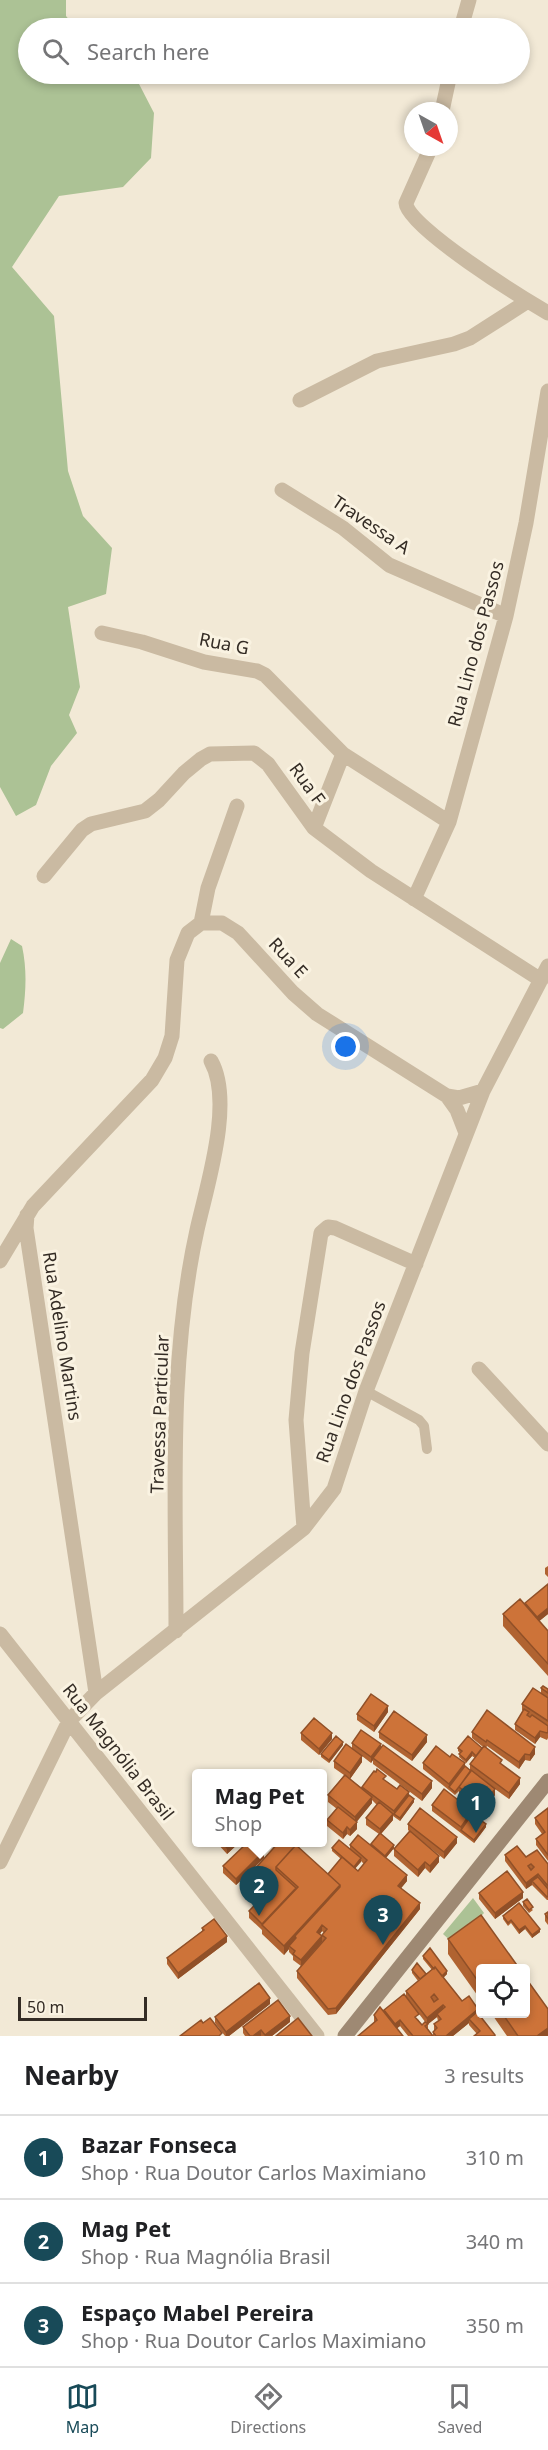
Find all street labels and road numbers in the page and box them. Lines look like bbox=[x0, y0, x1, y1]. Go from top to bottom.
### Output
street label: Travessa A bbox=[328, 489, 416, 559]
street label: Rua Lino dos Passos bbox=[441, 558, 509, 729]
street label: Rua G bbox=[197, 626, 251, 660]
street label: Rua F bbox=[284, 758, 331, 809]
street label: Rua E bbox=[264, 932, 314, 983]
street label: Rua Adelino Martins bbox=[38, 1250, 88, 1422]
street label: Rua Lino dos Passos bbox=[310, 1297, 391, 1466]
street label: Travessa Particular bbox=[144, 1333, 174, 1494]
street label: Rua Magnólia Brasil bbox=[58, 1678, 180, 1825]

